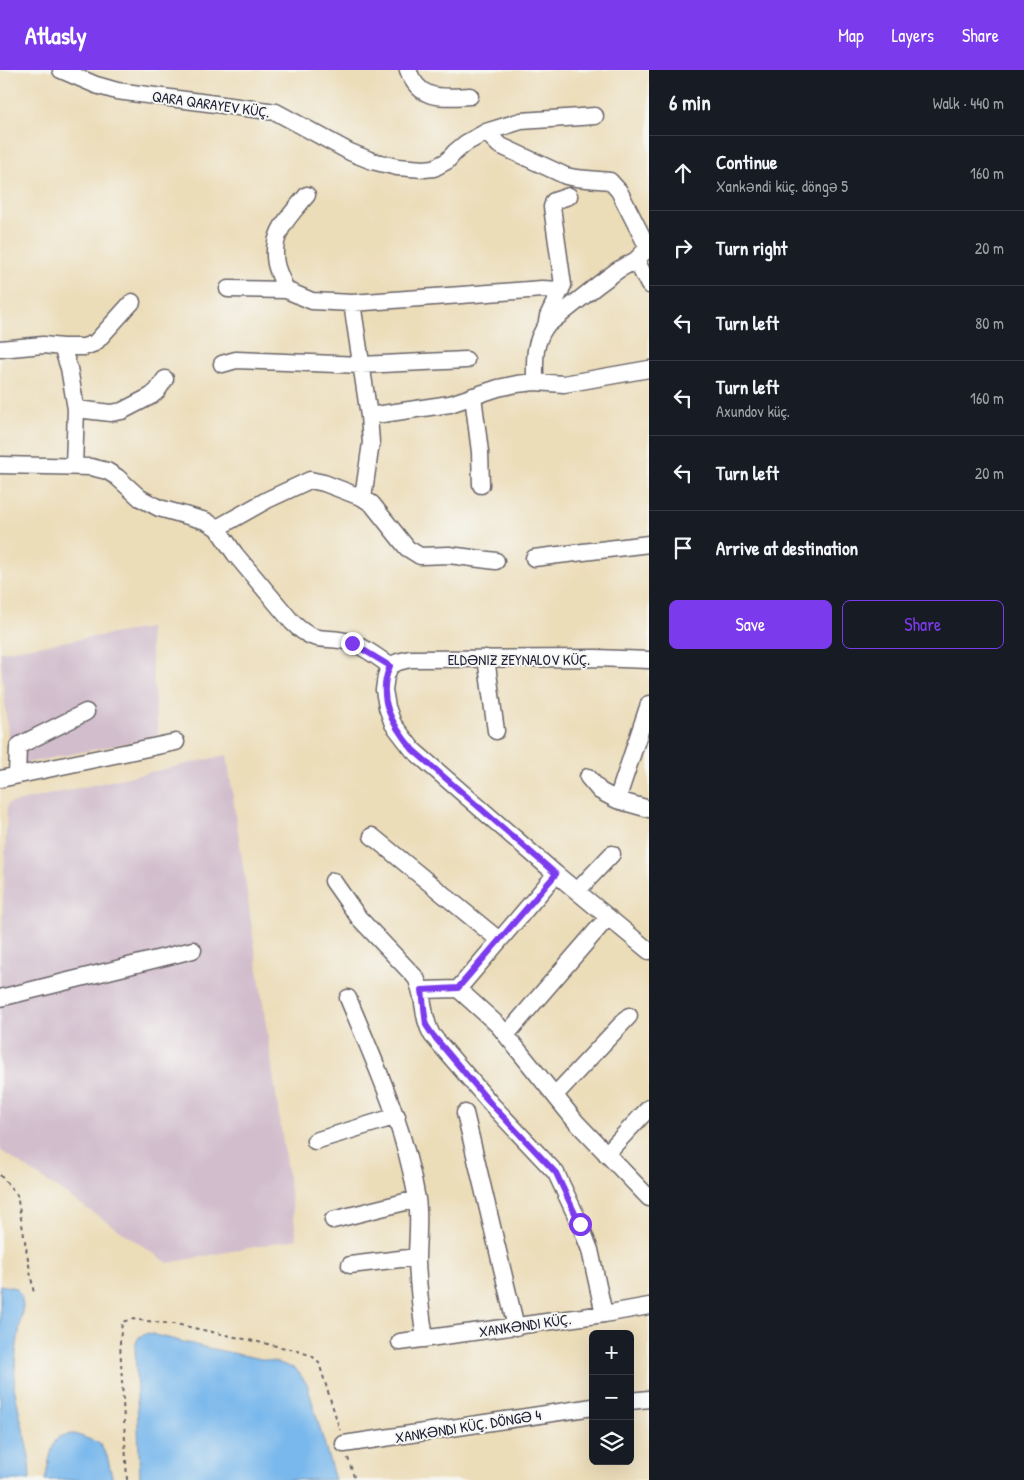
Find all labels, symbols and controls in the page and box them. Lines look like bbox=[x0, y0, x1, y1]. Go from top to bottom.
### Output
text: Atlasly bbox=[25, 19, 87, 51]
text: Map bbox=[838, 23, 864, 48]
text: Layers bbox=[892, 23, 934, 48]
text: Share bbox=[962, 23, 999, 48]
street label: QARA QARAYEV KÜÇ. bbox=[151, 85, 271, 123]
text: 6 min bbox=[669, 88, 711, 117]
text: Walk · 440 m bbox=[933, 92, 1004, 114]
text: Continue bbox=[716, 149, 777, 175]
icon: ahead bbox=[669, 159, 697, 187]
text: 160 m bbox=[970, 162, 1004, 184]
text: Xankəndi küç. döngə 5 bbox=[716, 175, 848, 197]
icon: right bbox=[669, 234, 697, 262]
text: Turn right bbox=[716, 235, 787, 261]
text: 20 m bbox=[975, 237, 1004, 259]
icon: left bbox=[669, 309, 697, 337]
text: Turn left bbox=[716, 310, 779, 336]
text: 80 m bbox=[975, 312, 1004, 334]
text: Turn left bbox=[716, 374, 779, 400]
icon: left bbox=[669, 384, 697, 412]
text: 160 m bbox=[970, 387, 1004, 409]
text: Axundov küç. bbox=[716, 400, 790, 422]
icon: left bbox=[669, 459, 697, 487]
text: Turn left bbox=[716, 460, 779, 486]
text: 20 m bbox=[975, 462, 1004, 484]
icon: arrive bbox=[669, 534, 697, 562]
text: Arrive at destination bbox=[716, 535, 858, 561]
button: Save bbox=[669, 600, 832, 649]
button: Share bbox=[842, 600, 1004, 649]
route end bbox=[341, 632, 364, 655]
street label: ELDƏNIZ ZEYNALOV KÜÇ. bbox=[448, 649, 590, 670]
route start bbox=[569, 1213, 592, 1236]
street label: XANKƏNDI KÜÇ. bbox=[477, 1308, 573, 1342]
map controls bbox=[589, 1330, 634, 1465]
button: + bbox=[589, 1330, 634, 1375]
button: − bbox=[589, 1375, 634, 1420]
street label: XANKƏNDI KÜÇ. DÖNGƏ 4 bbox=[394, 1404, 543, 1448]
button: layers bbox=[589, 1420, 634, 1465]

